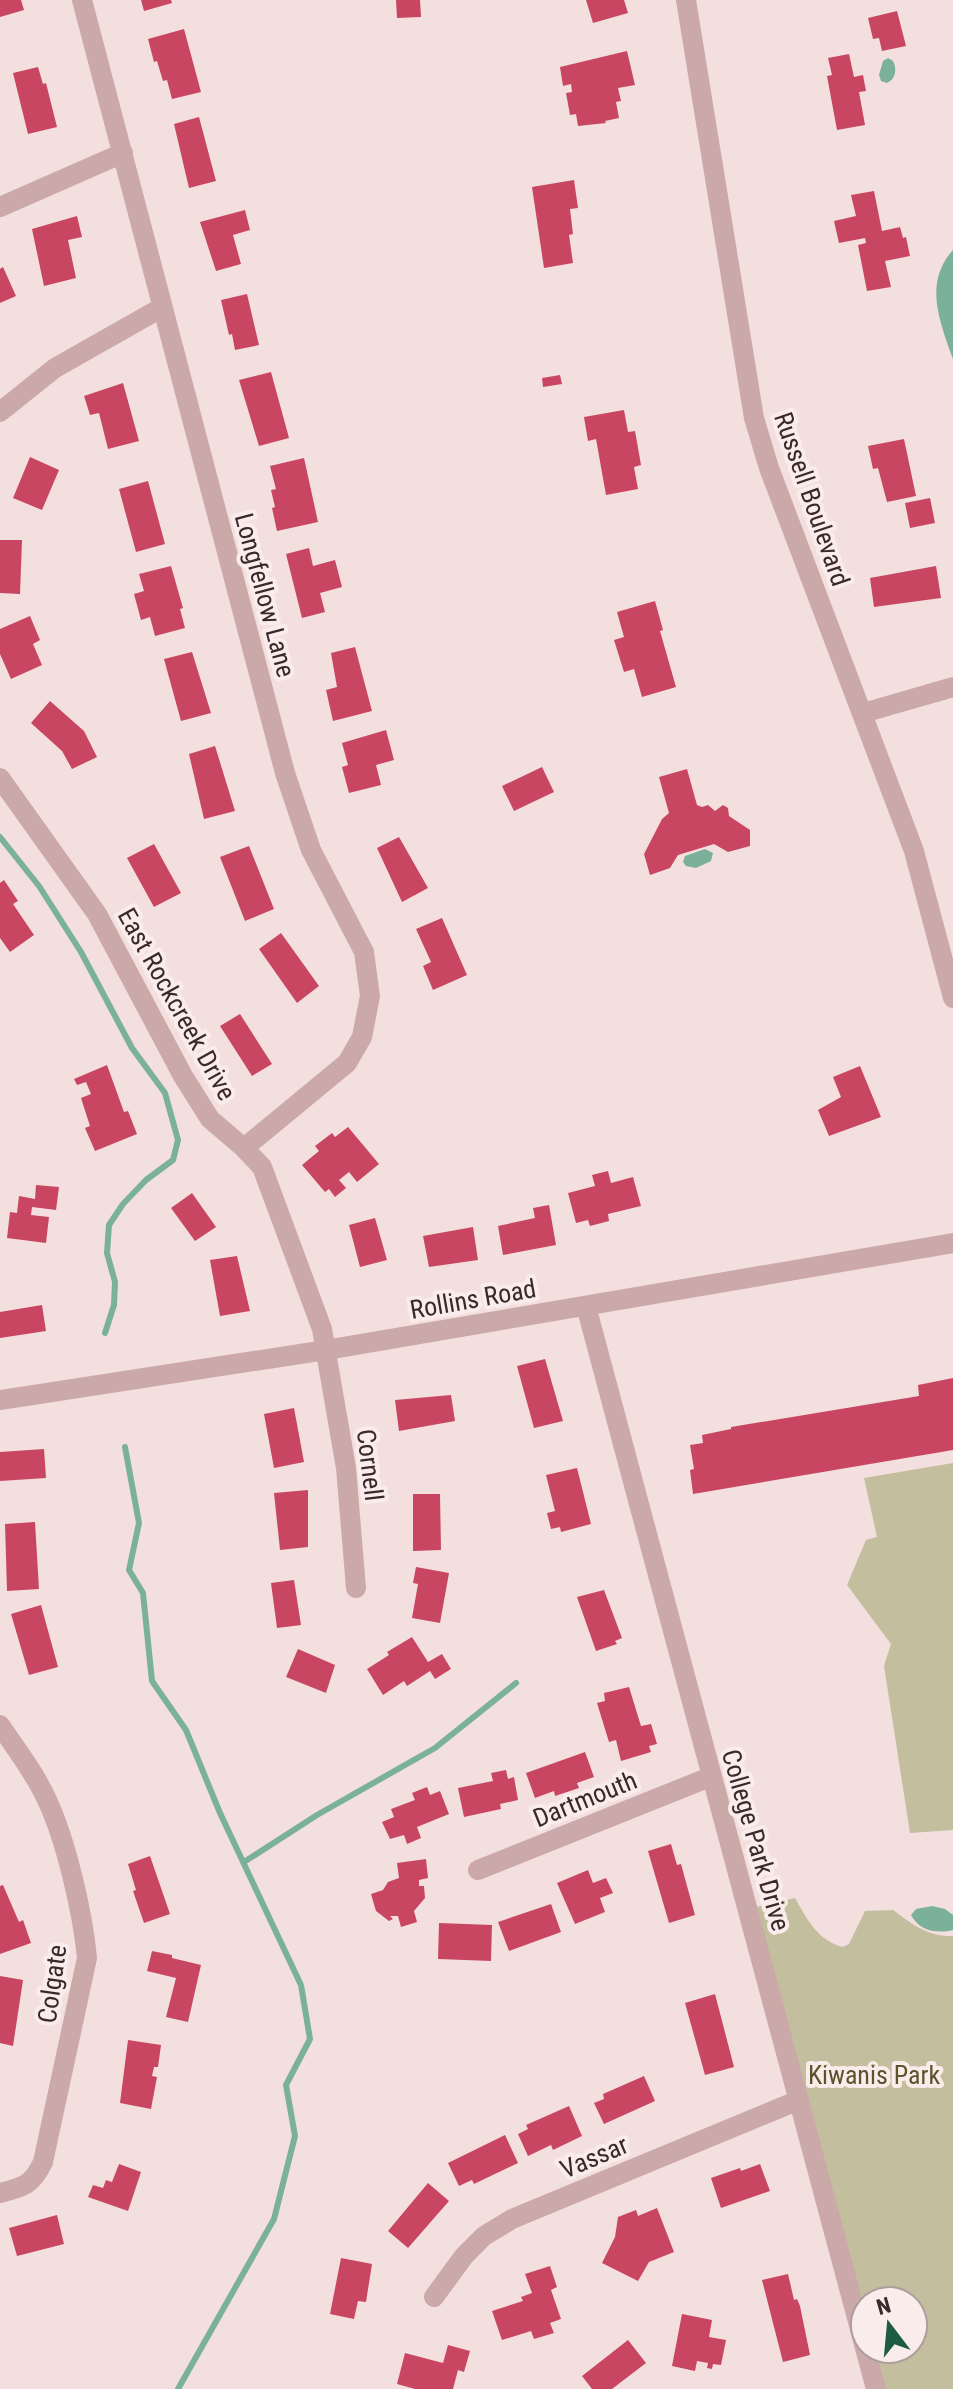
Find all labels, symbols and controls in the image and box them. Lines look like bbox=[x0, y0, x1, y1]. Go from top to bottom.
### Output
street label: Russell Boulevard bbox=[768, 408, 856, 590]
street label: Longfellow Lane bbox=[229, 510, 301, 680]
street label: East Rockcreek Drive bbox=[112, 903, 242, 1105]
street label: Rollins Road bbox=[408, 1273, 538, 1325]
street label: Cornell bbox=[351, 1427, 389, 1503]
street label: College Park Drive bbox=[716, 1746, 796, 1934]
street label: Dartmouth bbox=[529, 1765, 641, 1833]
street label: Colgate bbox=[32, 1943, 72, 2025]
park label: Kiwanis Park bbox=[808, 2060, 940, 2090]
street label: Vassar bbox=[556, 2129, 632, 2185]
north arrow bbox=[849, 2285, 929, 2365]
text: N bbox=[874, 2292, 894, 2320]

